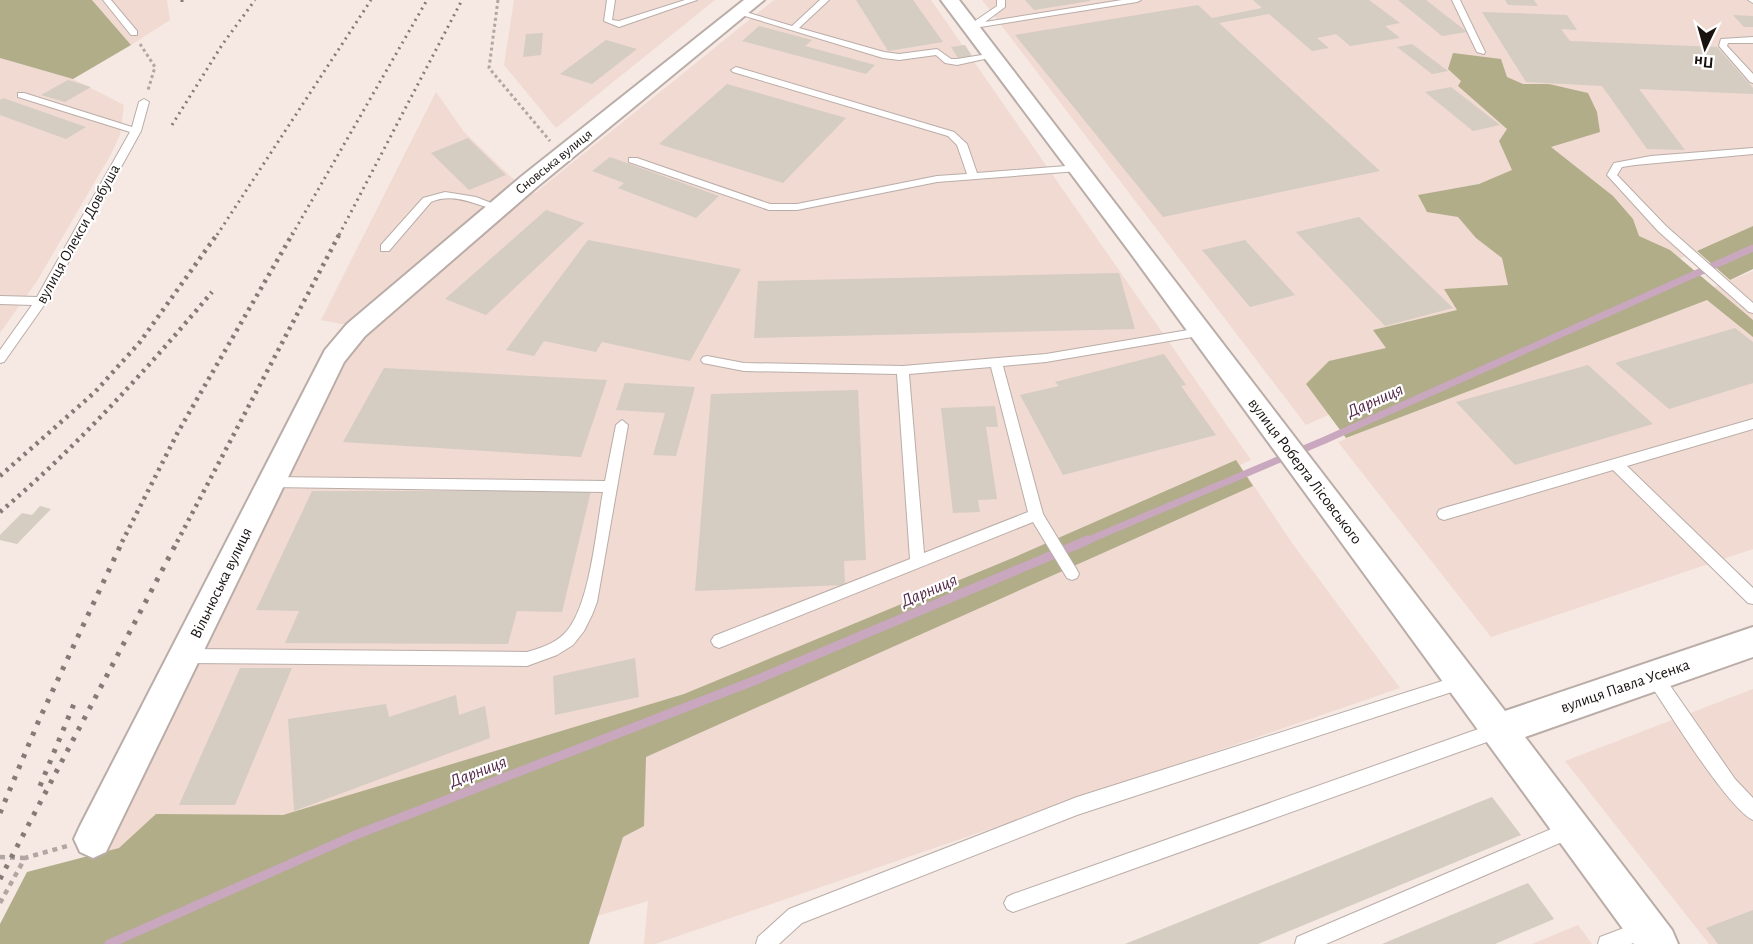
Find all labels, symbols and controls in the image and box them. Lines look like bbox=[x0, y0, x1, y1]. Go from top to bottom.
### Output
north arrow bbox=[1675, 18, 1735, 78]
text: Пн bbox=[1693, 53, 1714, 71]
street label: Сновська вулиця bbox=[513, 127, 595, 197]
street label: вулиця Олекси Довбуша bbox=[33, 162, 124, 307]
water label: Дарниця bbox=[1343, 381, 1406, 422]
street label: вулиця Роберта Лісовського bbox=[1244, 395, 1365, 548]
street label: Вільнюська вулиця bbox=[187, 525, 256, 641]
water label: Дарниця bbox=[897, 571, 960, 611]
street label: вулиця Павла Усенка bbox=[1558, 656, 1692, 717]
water label: Дарниця bbox=[446, 753, 509, 791]

